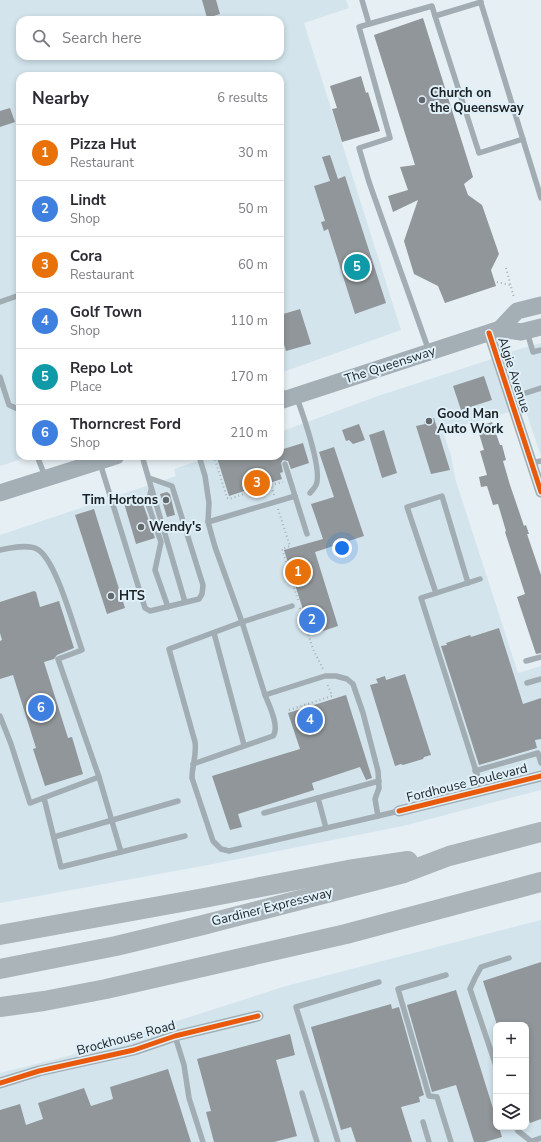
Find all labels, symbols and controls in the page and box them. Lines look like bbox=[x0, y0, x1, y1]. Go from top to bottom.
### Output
search box bbox=[16, 16, 284, 60]
icon: search bbox=[30, 27, 52, 49]
text: Search here bbox=[62, 28, 142, 48]
place label: Church on the Queensway bbox=[430, 84, 524, 117]
text: Nearby bbox=[32, 87, 89, 110]
text: 6 results bbox=[217, 89, 268, 107]
marker: Church on the Queensway bbox=[417, 95, 427, 105]
text: Pizza Hut bbox=[70, 134, 136, 154]
text: 1 bbox=[41, 144, 49, 162]
text: 30 m bbox=[238, 144, 268, 162]
text: Restaurant bbox=[70, 154, 134, 172]
text: Lindt bbox=[70, 190, 106, 210]
text: 2 bbox=[41, 200, 49, 218]
text: 50 m bbox=[238, 200, 268, 218]
text: Shop bbox=[70, 210, 100, 228]
text: Cora bbox=[70, 246, 102, 266]
pin: 5 bbox=[344, 252, 370, 282]
text: 3 bbox=[41, 256, 49, 274]
text: 60 m bbox=[238, 256, 268, 274]
text: Restaurant bbox=[70, 266, 134, 284]
text: Golf Town bbox=[70, 302, 142, 322]
text: 4 bbox=[41, 312, 49, 330]
text: 110 m bbox=[230, 312, 268, 330]
text: Shop bbox=[70, 322, 100, 340]
street label: Algie Avenue bbox=[493, 335, 535, 415]
street label: The Queensway bbox=[342, 342, 438, 388]
text: Repo Lot bbox=[70, 358, 133, 378]
text: 5 bbox=[41, 368, 49, 386]
text: 170 m bbox=[230, 368, 268, 386]
text: Place bbox=[70, 378, 102, 396]
place label: Good Man Auto Work bbox=[437, 405, 504, 438]
text: Thorncrest Ford bbox=[70, 414, 181, 434]
marker: Good Man Auto Work bbox=[424, 416, 434, 426]
text: 6 bbox=[41, 424, 49, 442]
text: 210 m bbox=[230, 424, 268, 442]
text: Shop bbox=[70, 434, 100, 452]
pin: 3 bbox=[244, 468, 270, 498]
place label: Tim Hortons bbox=[82, 491, 158, 509]
marker: Tim Hortons bbox=[161, 495, 171, 505]
place label: Wendy's bbox=[149, 518, 201, 536]
marker: Wendy's bbox=[136, 522, 146, 532]
your location bbox=[332, 538, 352, 558]
pin: 1 bbox=[285, 557, 311, 587]
place label: HTS bbox=[119, 587, 145, 605]
marker: HTS bbox=[106, 591, 116, 601]
pin: 2 bbox=[299, 605, 325, 635]
pin: 6 bbox=[28, 693, 54, 723]
pin: 4 bbox=[297, 705, 323, 735]
street label: Fordhouse Boulevard bbox=[405, 759, 529, 807]
street label: Gardiner Expressway bbox=[210, 883, 335, 931]
street label: Brockhouse Road bbox=[75, 1016, 177, 1060]
map controls bbox=[493, 1022, 529, 1130]
button: + bbox=[493, 1022, 529, 1058]
button: − bbox=[493, 1058, 529, 1094]
button: layers bbox=[493, 1094, 529, 1130]

